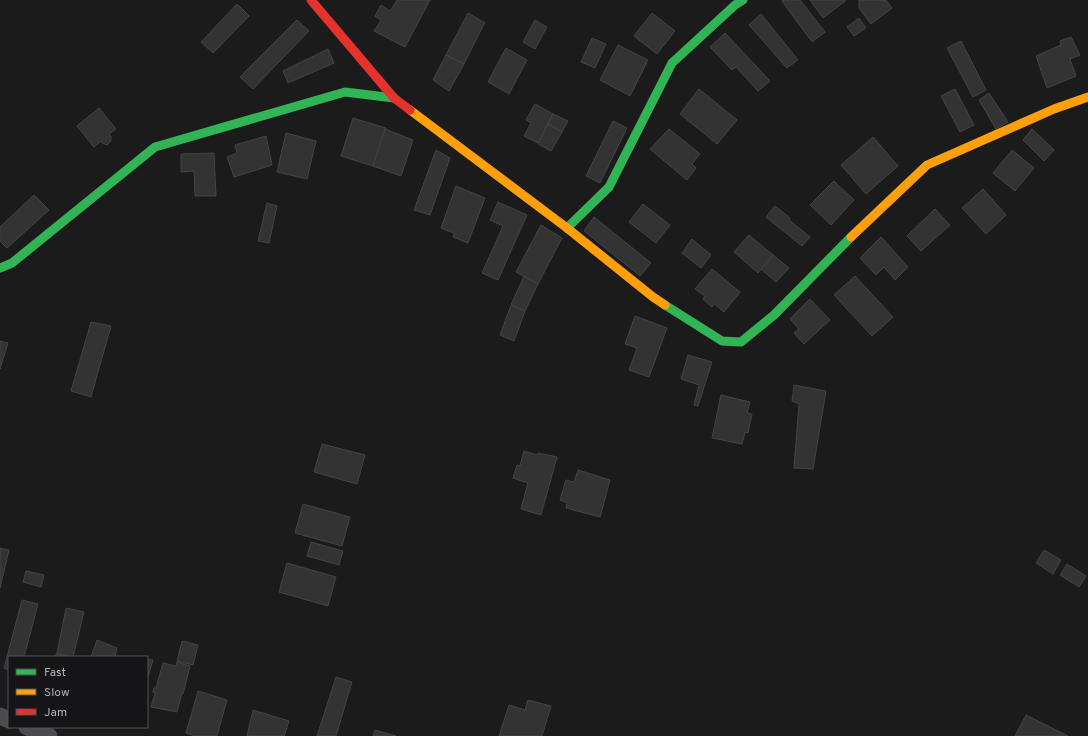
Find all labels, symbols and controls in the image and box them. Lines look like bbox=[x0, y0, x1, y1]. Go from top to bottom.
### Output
legend bbox=[8, 656, 148, 728]
text: Fast bbox=[44, 665, 66, 681]
text: Slow bbox=[44, 685, 70, 701]
text: Jam bbox=[44, 705, 67, 721]

